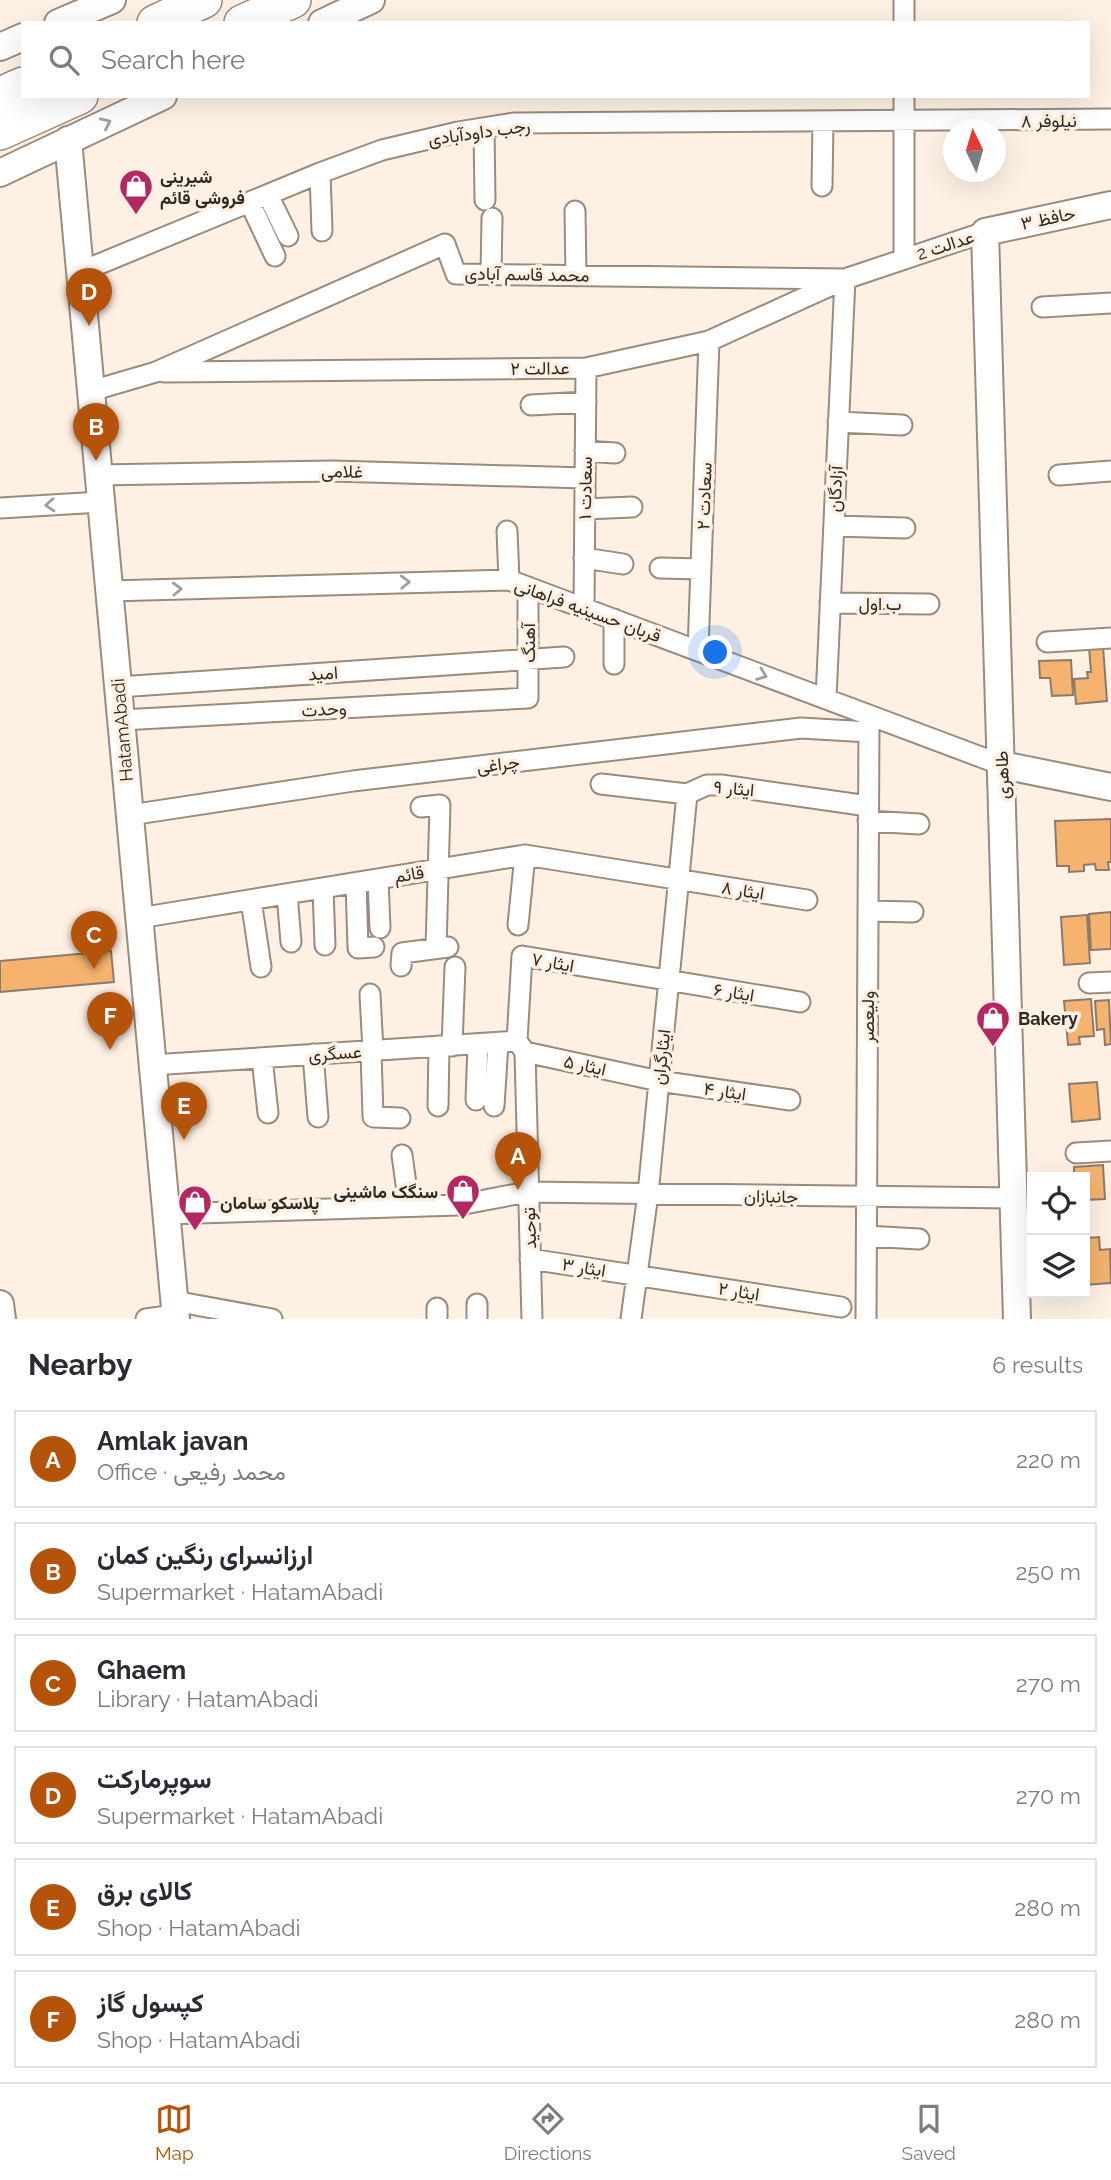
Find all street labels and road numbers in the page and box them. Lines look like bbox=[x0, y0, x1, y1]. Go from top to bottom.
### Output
street label: نیلوفر ۸ bbox=[1021, 110, 1077, 132]
street label: رجب داودآبادی bbox=[427, 114, 532, 151]
street label: حافظ ۳ bbox=[1019, 202, 1077, 234]
street label: عدالت 2 bbox=[914, 226, 976, 264]
street label: محمد قاسم آبادی bbox=[464, 262, 590, 288]
street label: عدالت ۲ bbox=[510, 357, 570, 379]
street label: سعادت ۱ bbox=[574, 456, 596, 520]
street label: غلامی bbox=[321, 460, 363, 483]
street label: سعادت ۲ bbox=[692, 462, 716, 530]
street label: آزادگان bbox=[823, 463, 848, 513]
street label: قربان حسینیه فراهانی bbox=[512, 574, 664, 647]
street label: ب.اول bbox=[859, 593, 901, 615]
street label: آهنگ bbox=[518, 621, 539, 663]
street label: امید bbox=[307, 661, 339, 685]
street label: HatamAbadi bbox=[107, 678, 137, 782]
street label: وحدت bbox=[301, 697, 347, 722]
street label: طاهری bbox=[991, 750, 1014, 800]
street label: چراغی bbox=[475, 751, 521, 779]
street label: ایثار ۹ bbox=[713, 776, 755, 801]
street label: قائم bbox=[393, 861, 426, 889]
street label: ایثار ۸ bbox=[720, 876, 766, 905]
street label: ایثار ۷ bbox=[530, 948, 576, 977]
street label: ایثار ۶ bbox=[712, 978, 756, 1007]
street label: ولیعصر bbox=[857, 991, 879, 1044]
street label: ایثارگران bbox=[648, 1028, 675, 1086]
street label: عسگری bbox=[308, 1041, 362, 1066]
street label: ایثار ۵ bbox=[562, 1050, 608, 1081]
street label: ایثار ۴ bbox=[702, 1078, 747, 1105]
street label: جانبازان bbox=[744, 1185, 798, 1208]
street label: توحید bbox=[518, 1207, 541, 1249]
street label: ایثار ۳ bbox=[560, 1253, 607, 1282]
street label: ایثار ۲ bbox=[717, 1277, 761, 1306]

